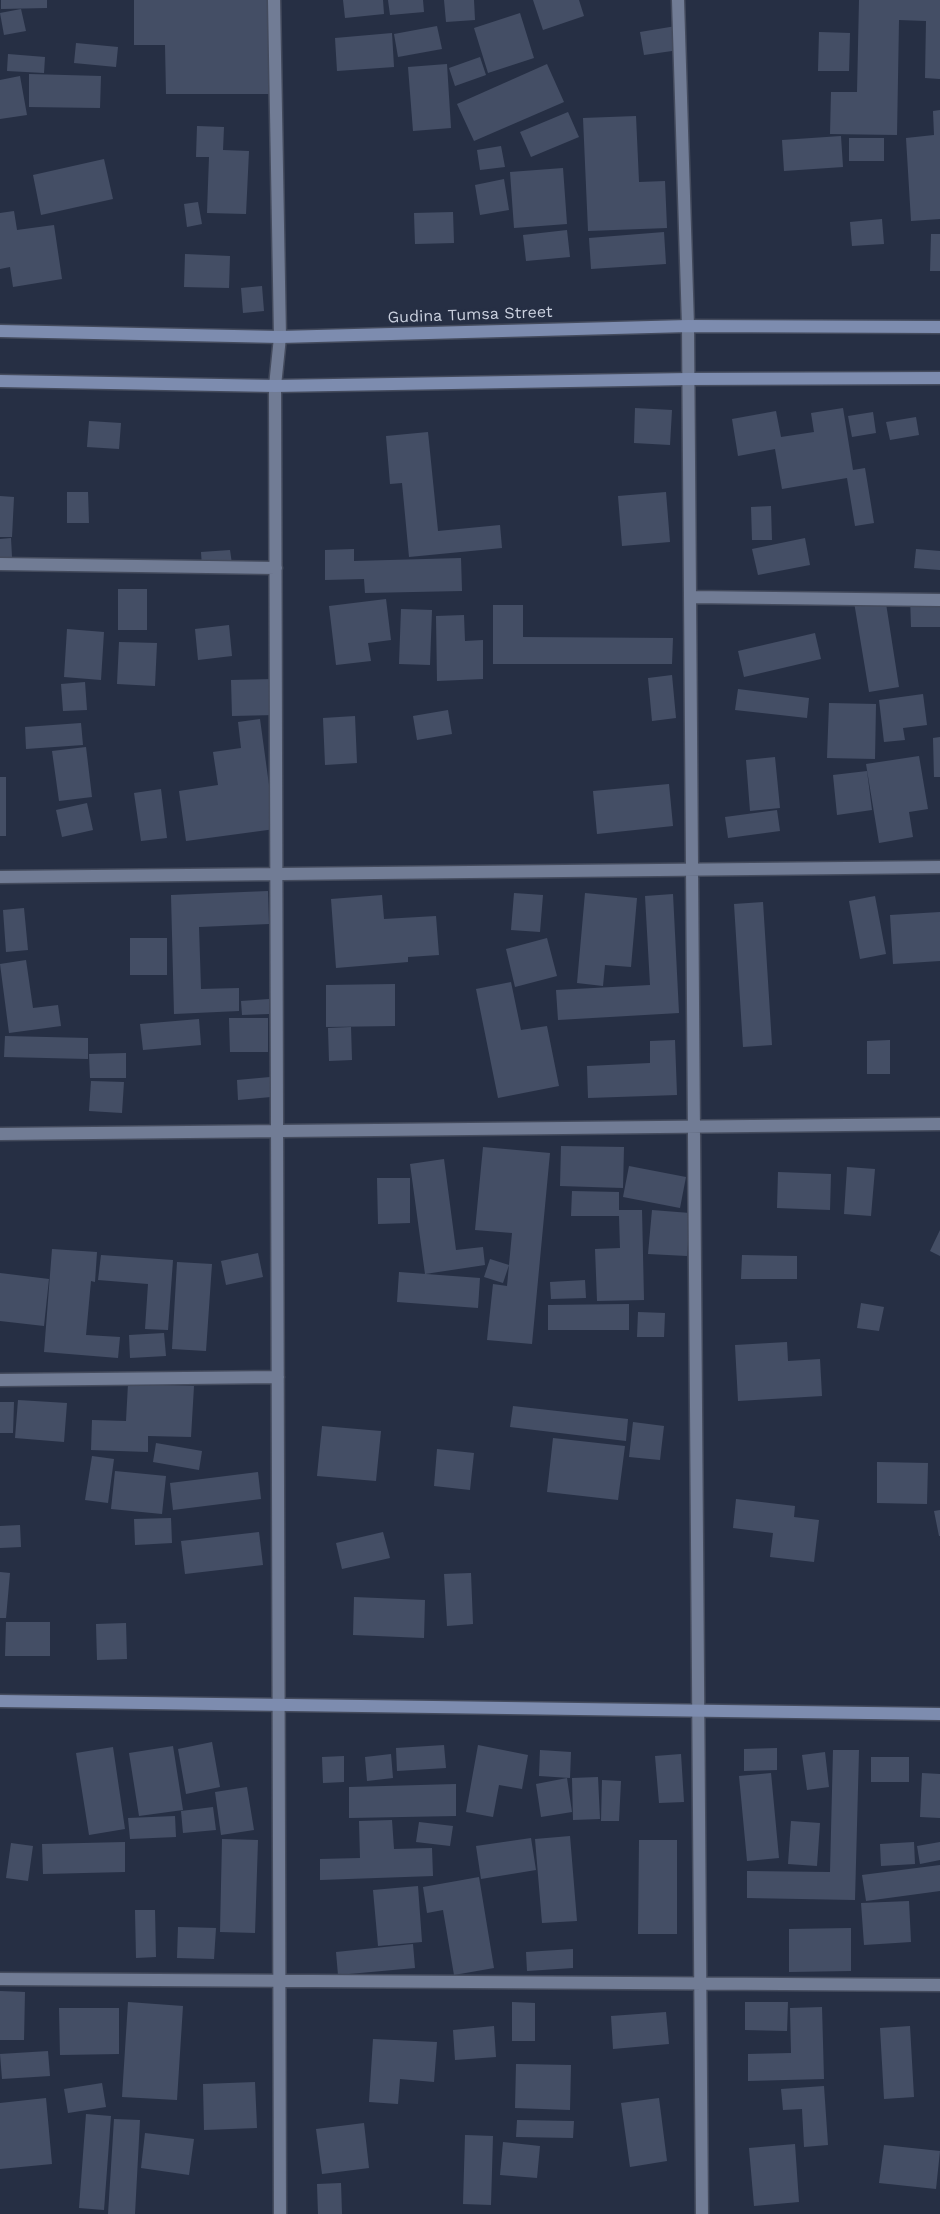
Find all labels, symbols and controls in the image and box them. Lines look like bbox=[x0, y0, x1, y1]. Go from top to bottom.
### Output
street label: Gudina Tumsa Street bbox=[387, 303, 553, 327]

